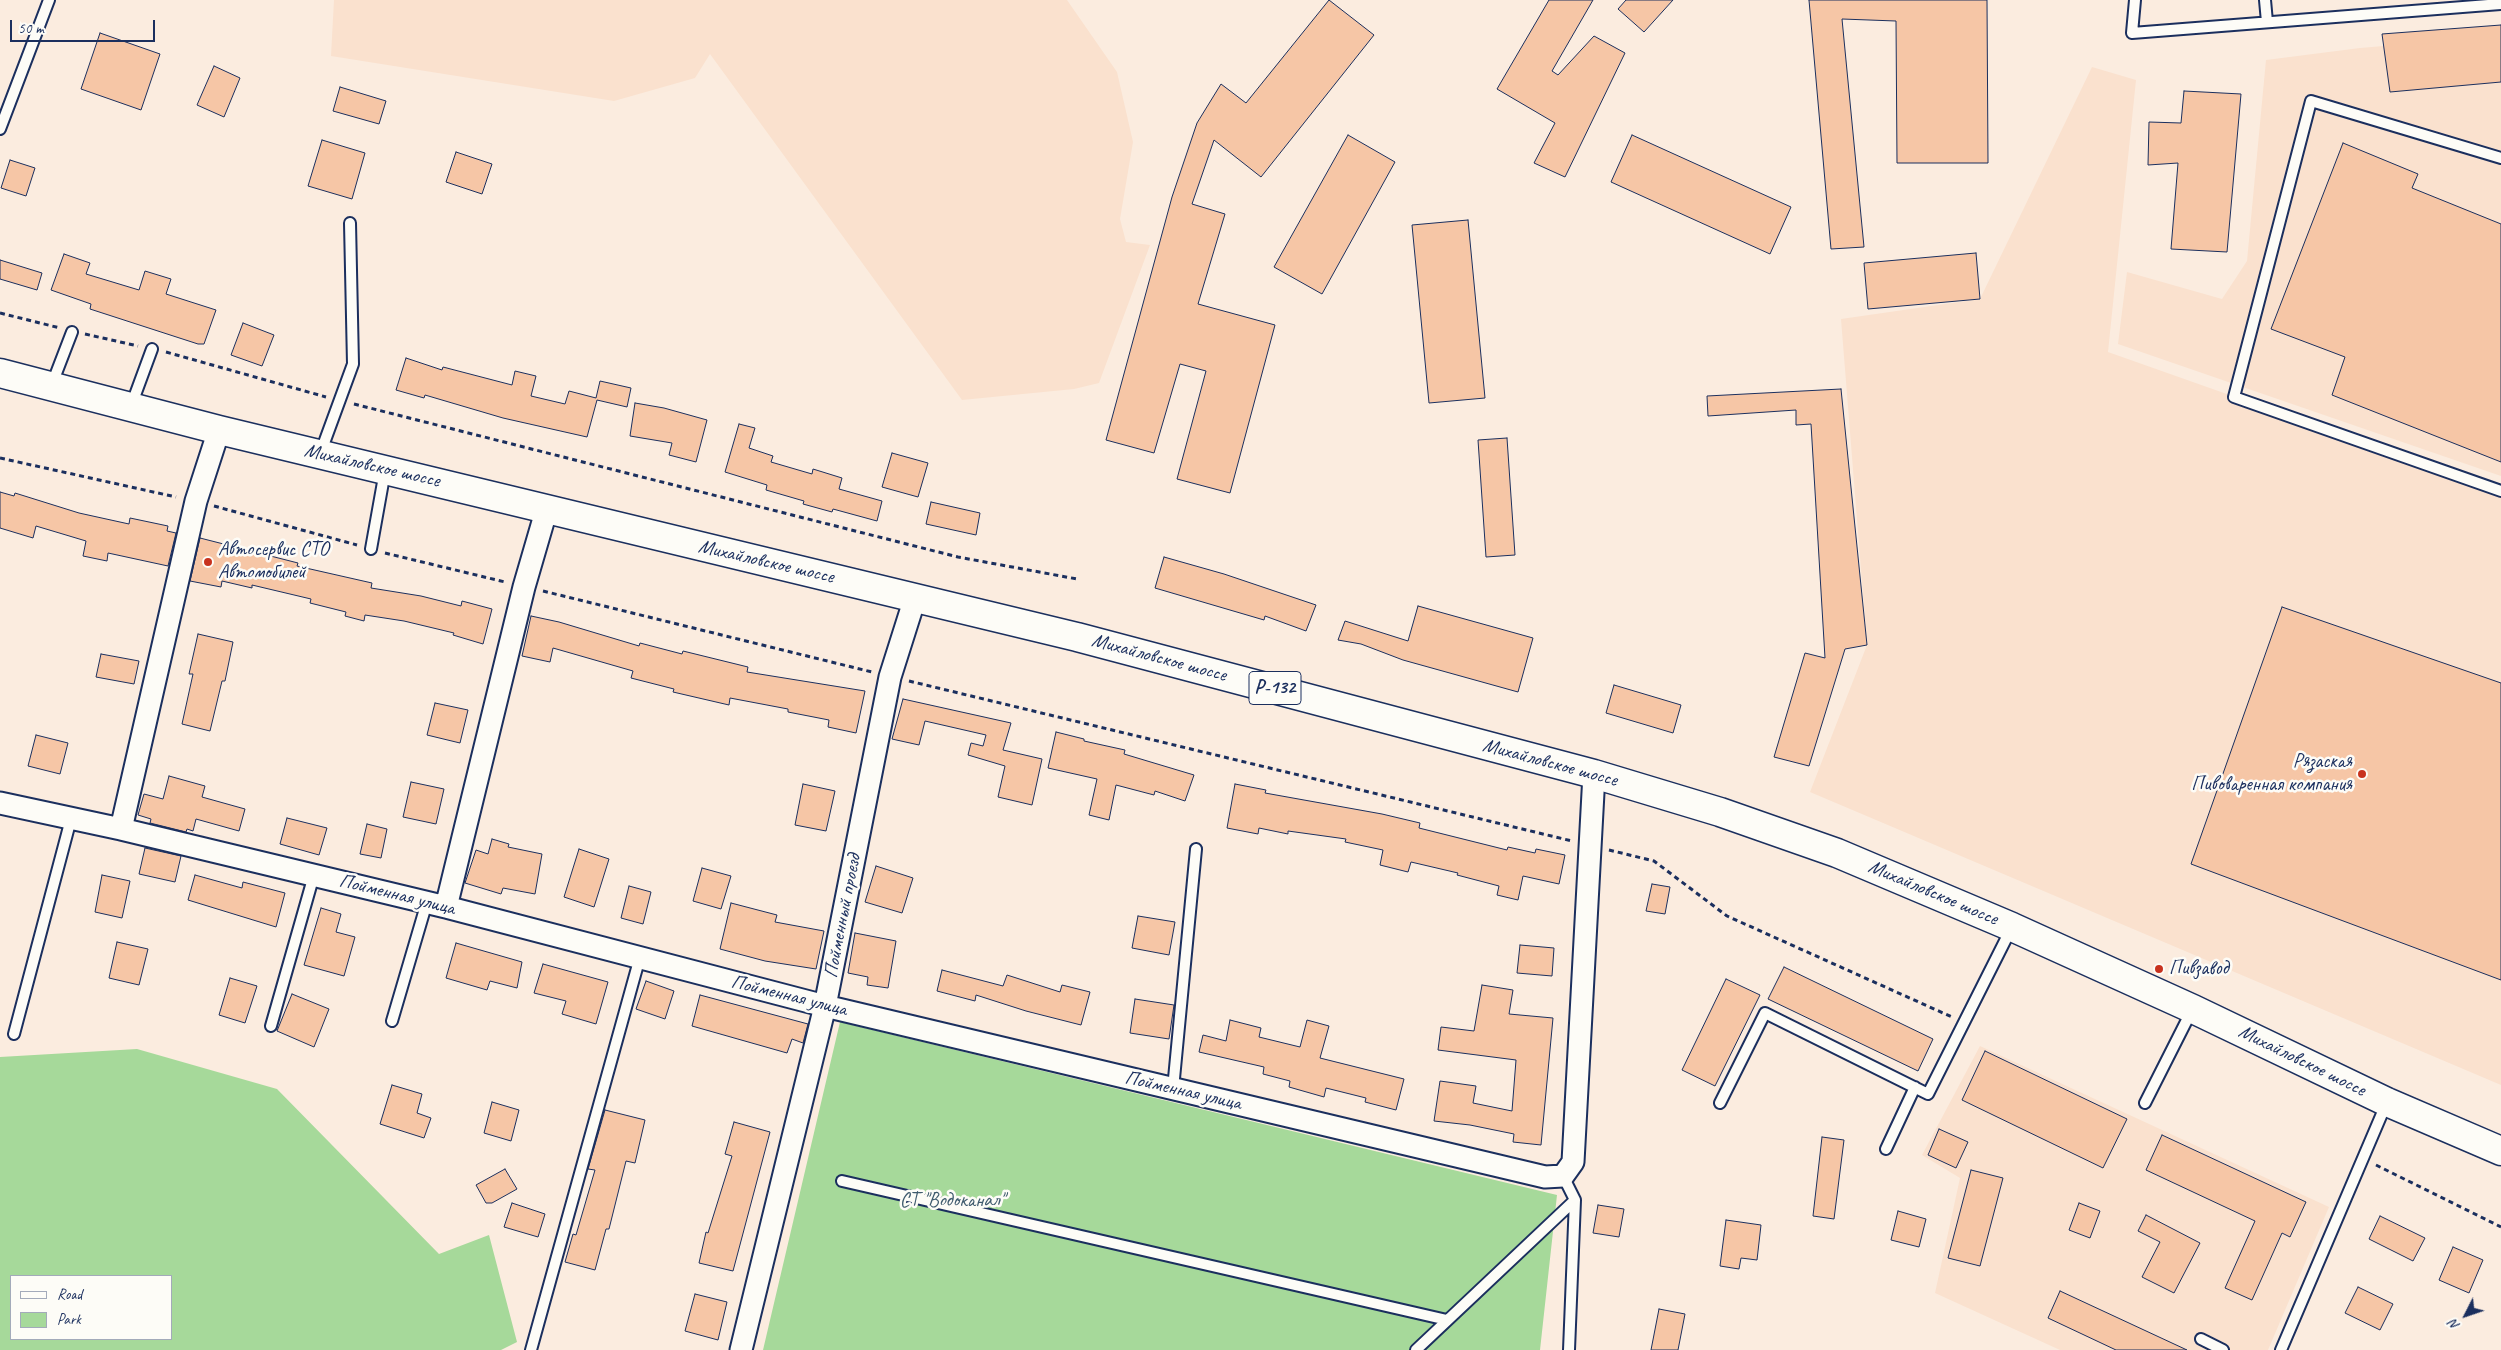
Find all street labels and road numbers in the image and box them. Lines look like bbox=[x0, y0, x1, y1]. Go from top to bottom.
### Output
street label: Михайловское шоссе bbox=[302, 439, 442, 493]
street label: Михайловское шоссе bbox=[696, 535, 836, 589]
street label: Михайловское шоссе bbox=[1089, 629, 1229, 687]
road number: Р-132 bbox=[1249, 671, 1301, 704]
street label: Михайловское шоссе bbox=[1480, 734, 1620, 792]
street label: Пойменный проезд bbox=[819, 852, 867, 980]
street label: Михайловское шоссе bbox=[1865, 855, 2001, 931]
street label: Пойменная улица bbox=[337, 869, 457, 921]
street label: Пойменная улица bbox=[729, 970, 849, 1022]
street label: Михайловское шоссе bbox=[2235, 1020, 2369, 1102]
street label: Пойменная улица bbox=[1122, 1066, 1244, 1116]

